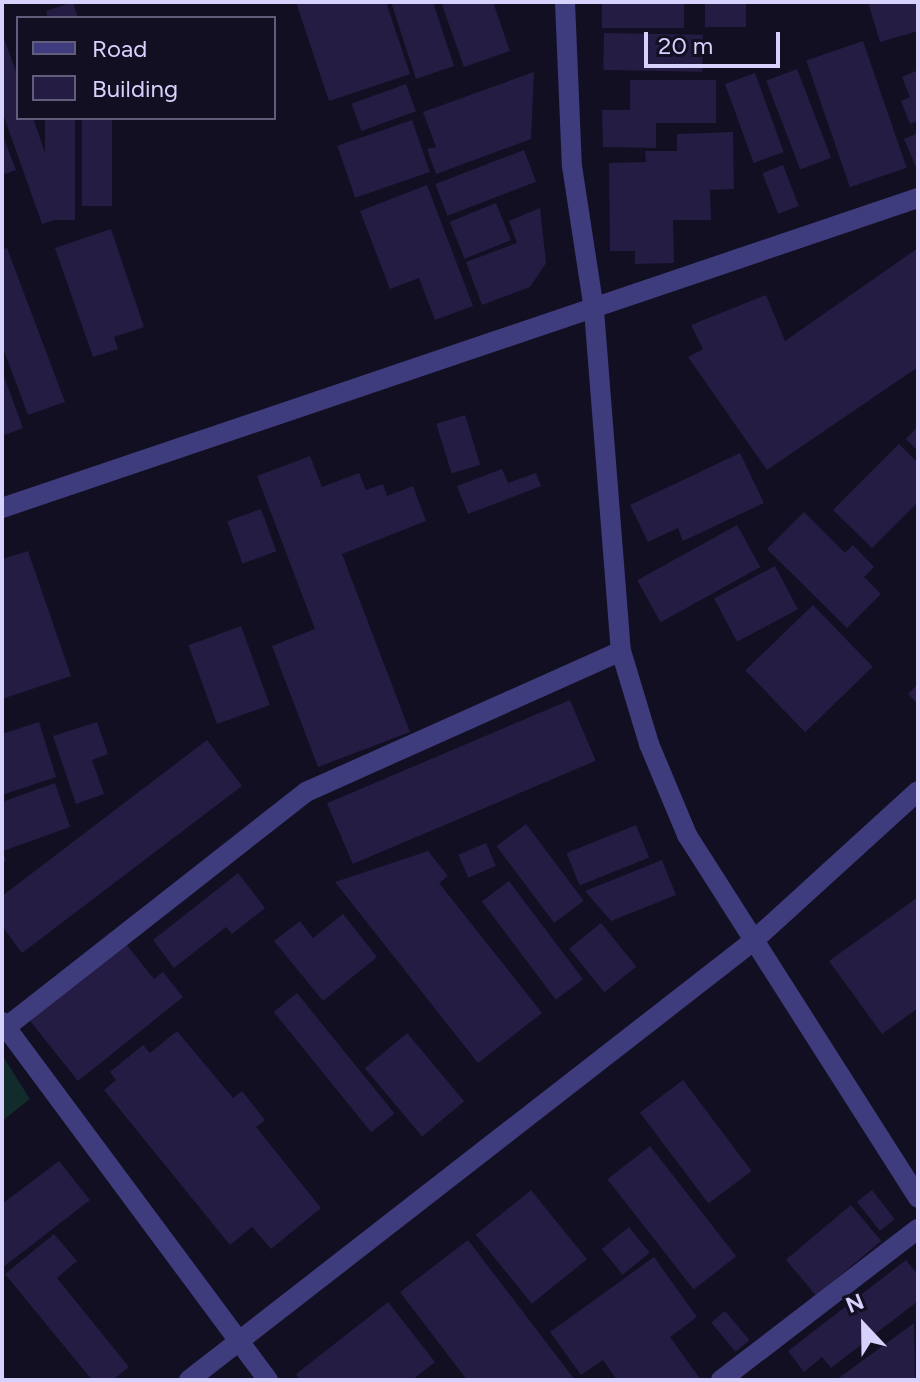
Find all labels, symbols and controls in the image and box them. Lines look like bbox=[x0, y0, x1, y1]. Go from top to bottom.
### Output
legend bbox=[16, 16, 276, 120]
scale bar bbox=[648, 16, 784, 66]
text: 20 m bbox=[658, 31, 713, 60]
text: Road bbox=[92, 34, 147, 63]
text: Building bbox=[92, 74, 178, 103]
north arrow bbox=[824, 1286, 904, 1366]
text: N bbox=[842, 1288, 868, 1319]

